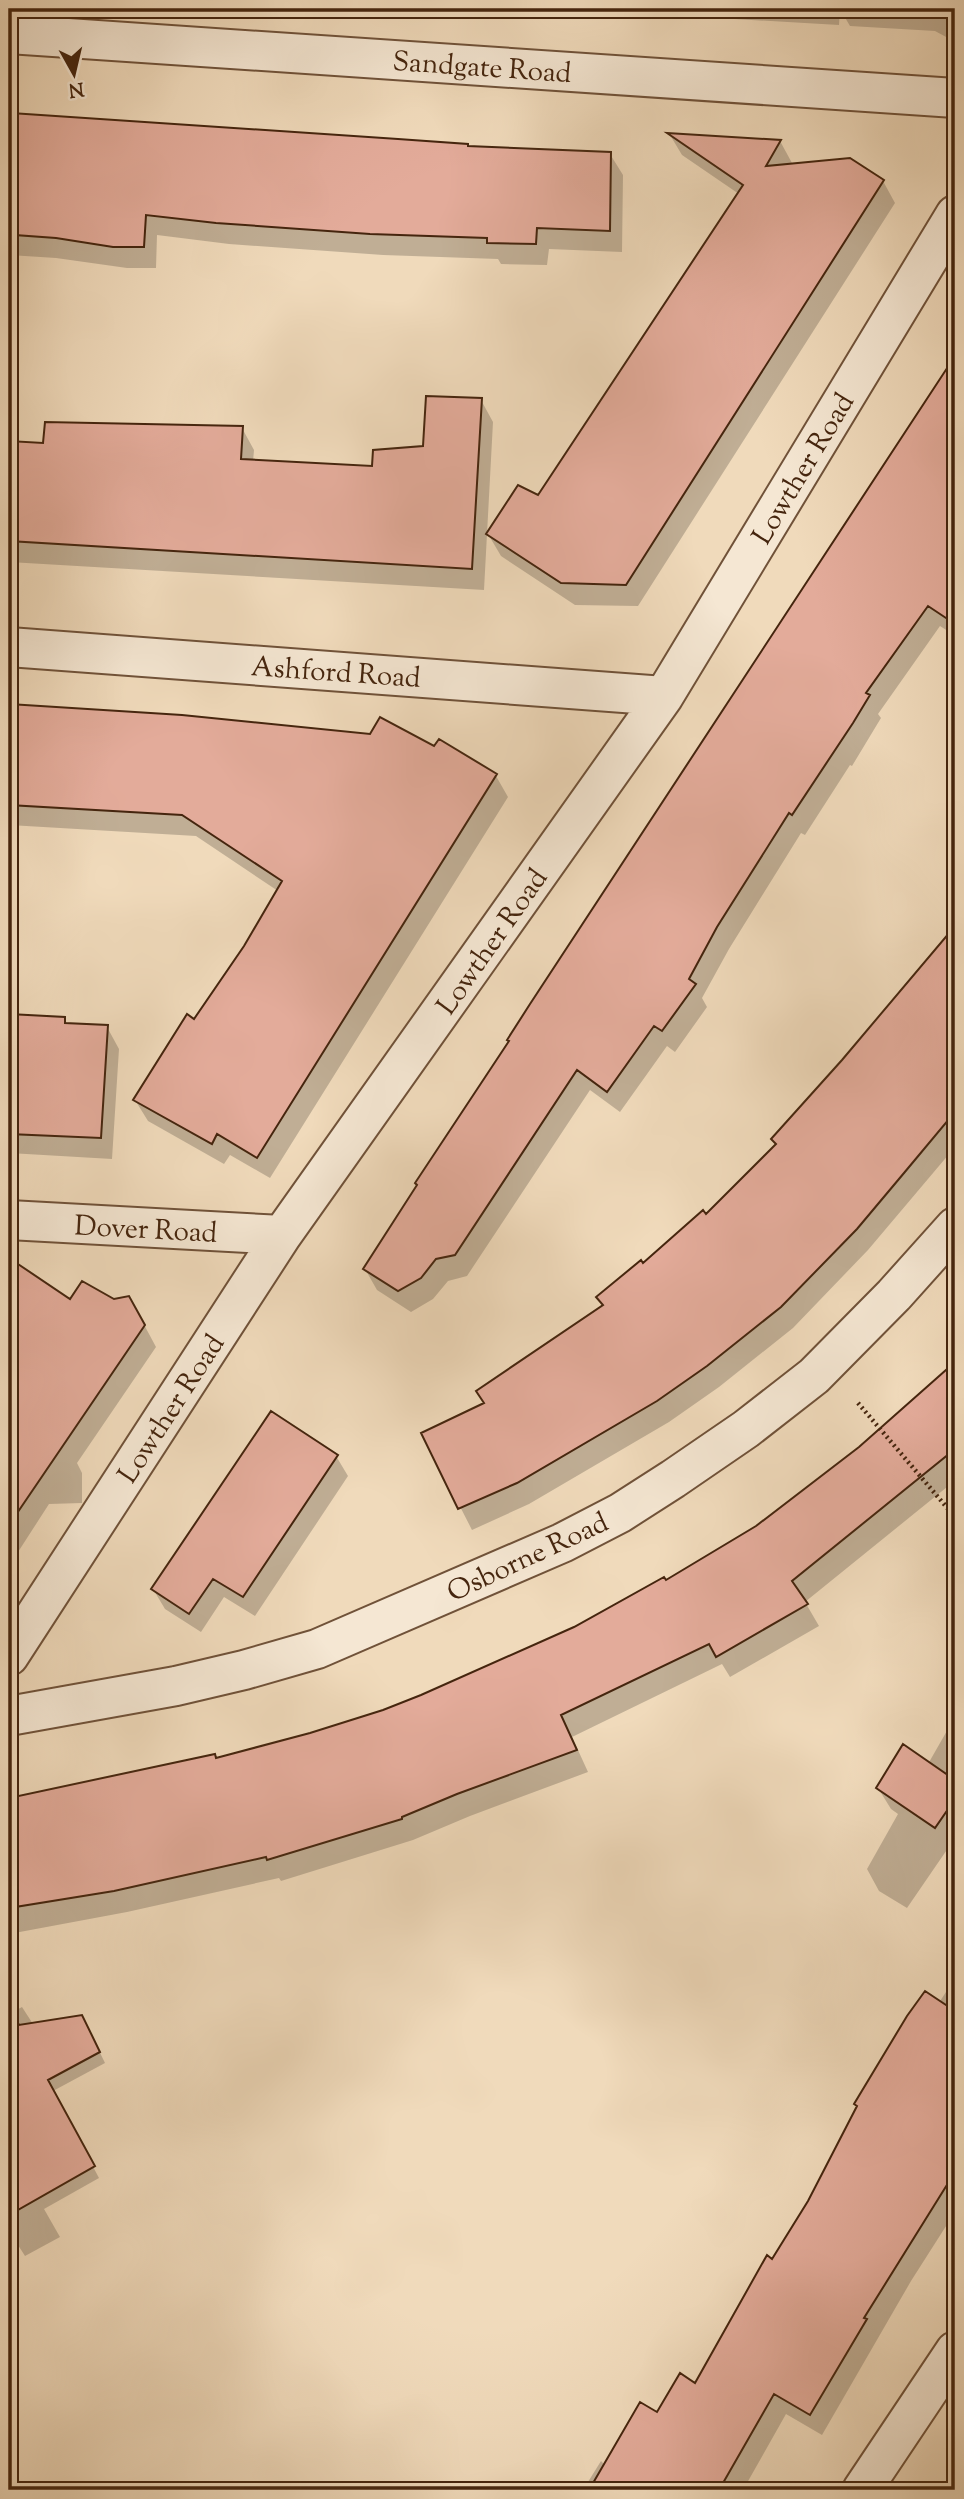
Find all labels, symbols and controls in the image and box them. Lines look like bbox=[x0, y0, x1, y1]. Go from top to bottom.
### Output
north arrow bbox=[38, 38, 108, 108]
street label: Sandgate Road bbox=[391, 43, 573, 95]
text: N bbox=[67, 74, 85, 103]
street label: Lowther Road bbox=[744, 386, 866, 553]
street label: Ashford Road bbox=[250, 648, 422, 700]
street label: Lowther Road bbox=[428, 861, 559, 1024]
street label: Dover Road bbox=[73, 1207, 218, 1255]
street label: Lowther Road bbox=[109, 1327, 236, 1492]
street label: Osborne Road bbox=[441, 1504, 616, 1614]

